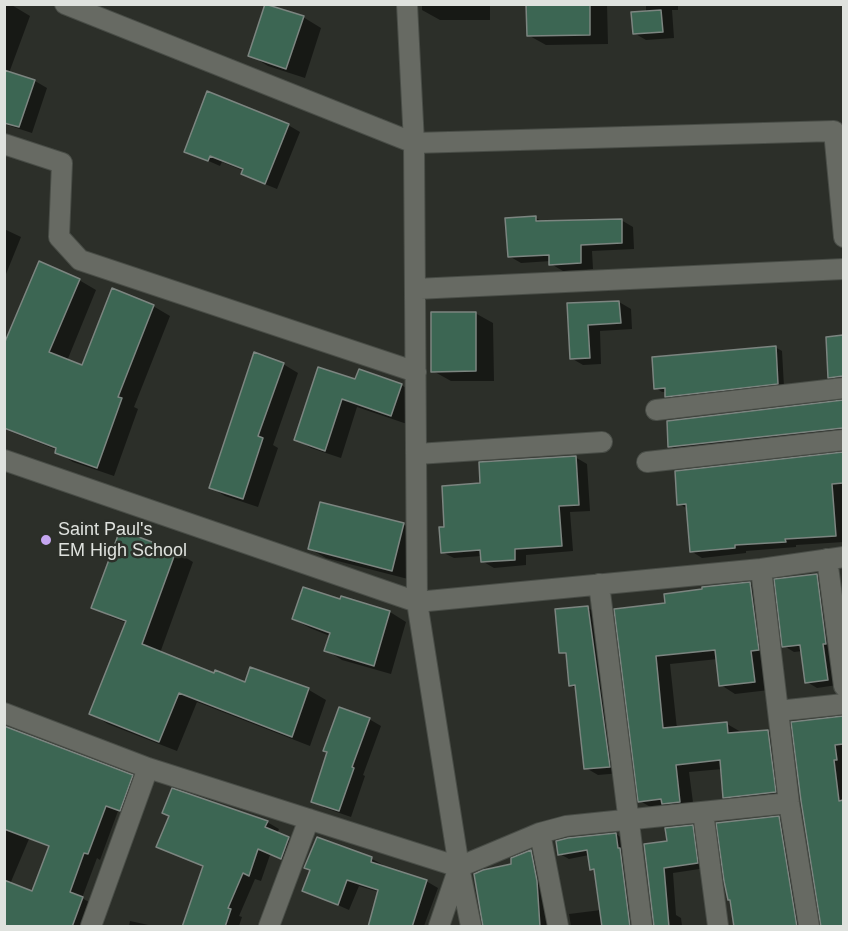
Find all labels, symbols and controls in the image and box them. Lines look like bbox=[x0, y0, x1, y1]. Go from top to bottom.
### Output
place label: Saint Paul's EM High School bbox=[58, 519, 187, 562]
marker: Saint Paul's EM High School bbox=[39, 533, 53, 547]

